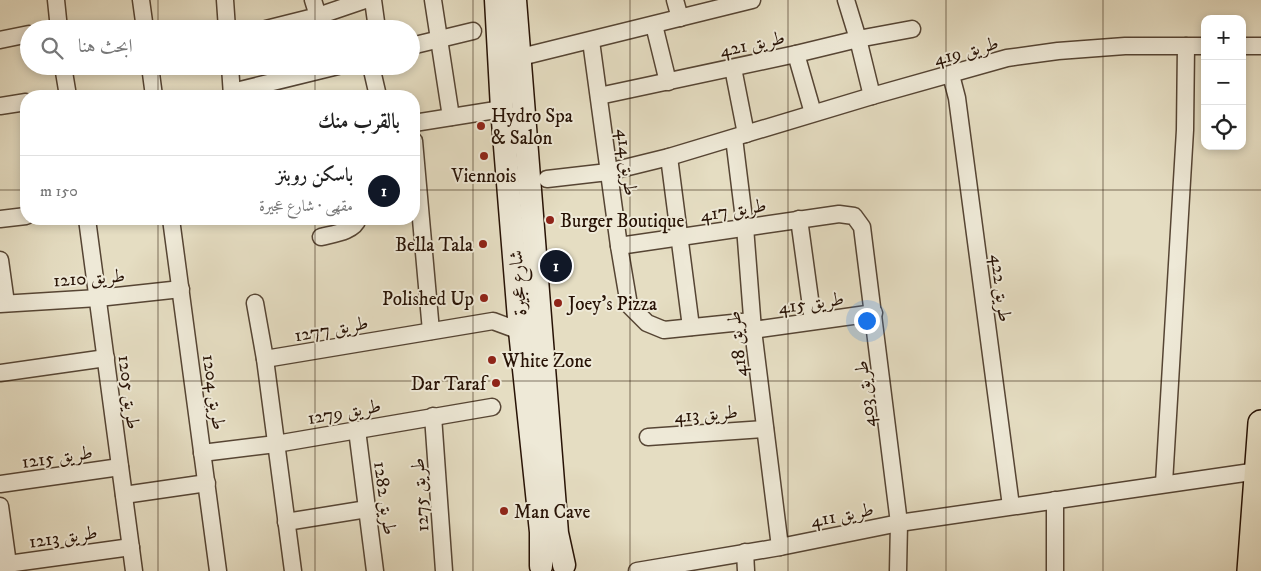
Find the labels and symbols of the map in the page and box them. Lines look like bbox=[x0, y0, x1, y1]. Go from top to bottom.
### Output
street label: طريق 421 bbox=[718, 26, 787, 63]
street label: طريق 419 bbox=[931, 32, 1001, 71]
place label: Hydro Spa & Salon bbox=[491, 105, 573, 150]
marker: Hydro Spa & Salon bbox=[475, 120, 487, 132]
street label: طريق 414 bbox=[611, 127, 642, 197]
marker: Viennois bbox=[478, 150, 490, 162]
place label: Viennois bbox=[451, 165, 516, 188]
street label: طريق 417 bbox=[698, 194, 768, 227]
place label: Burger Boutique bbox=[560, 210, 685, 234]
marker: Burger Boutique bbox=[544, 214, 556, 226]
place label: Bella Tala bbox=[395, 234, 473, 257]
marker: Bella Tala bbox=[477, 238, 489, 250]
pin: 1 bbox=[540, 247, 572, 285]
street label: شارع عجيرة bbox=[505, 249, 535, 317]
street label: طريق 422 bbox=[985, 253, 1016, 324]
street label: طريق 1210 bbox=[52, 265, 126, 292]
street label: طريق 415 bbox=[777, 287, 846, 319]
place label: Polished Up bbox=[382, 288, 474, 311]
marker: Polished Up bbox=[478, 292, 490, 304]
place label: Joey's Pizza bbox=[566, 293, 657, 316]
marker: Joey's Pizza bbox=[552, 297, 564, 309]
your location bbox=[854, 308, 880, 334]
street label: طريق 418 bbox=[723, 310, 752, 378]
street label: طريق 1277 bbox=[292, 312, 370, 347]
place label: White Zone bbox=[501, 350, 592, 373]
street label: طريق 1204 bbox=[197, 353, 230, 432]
street label: طريق 1205 bbox=[113, 354, 144, 431]
marker: White Zone bbox=[486, 354, 498, 366]
street label: طريق 403 bbox=[850, 359, 881, 429]
place label: Dar Taraf bbox=[411, 373, 489, 396]
marker: Dar Taraf bbox=[490, 377, 502, 389]
street label: طريق 1279 bbox=[306, 395, 383, 430]
street label: طريق 413 bbox=[673, 401, 739, 428]
street label: طريق 1215 bbox=[20, 441, 94, 474]
street label: طريق 1275 bbox=[406, 457, 435, 533]
street label: طريق 1282 bbox=[368, 460, 401, 536]
street label: طريق 411 bbox=[809, 498, 876, 533]
place label: Man Cave bbox=[514, 501, 590, 524]
marker: Man Cave bbox=[498, 505, 510, 517]
street label: طريق 1213 bbox=[27, 521, 99, 554]

